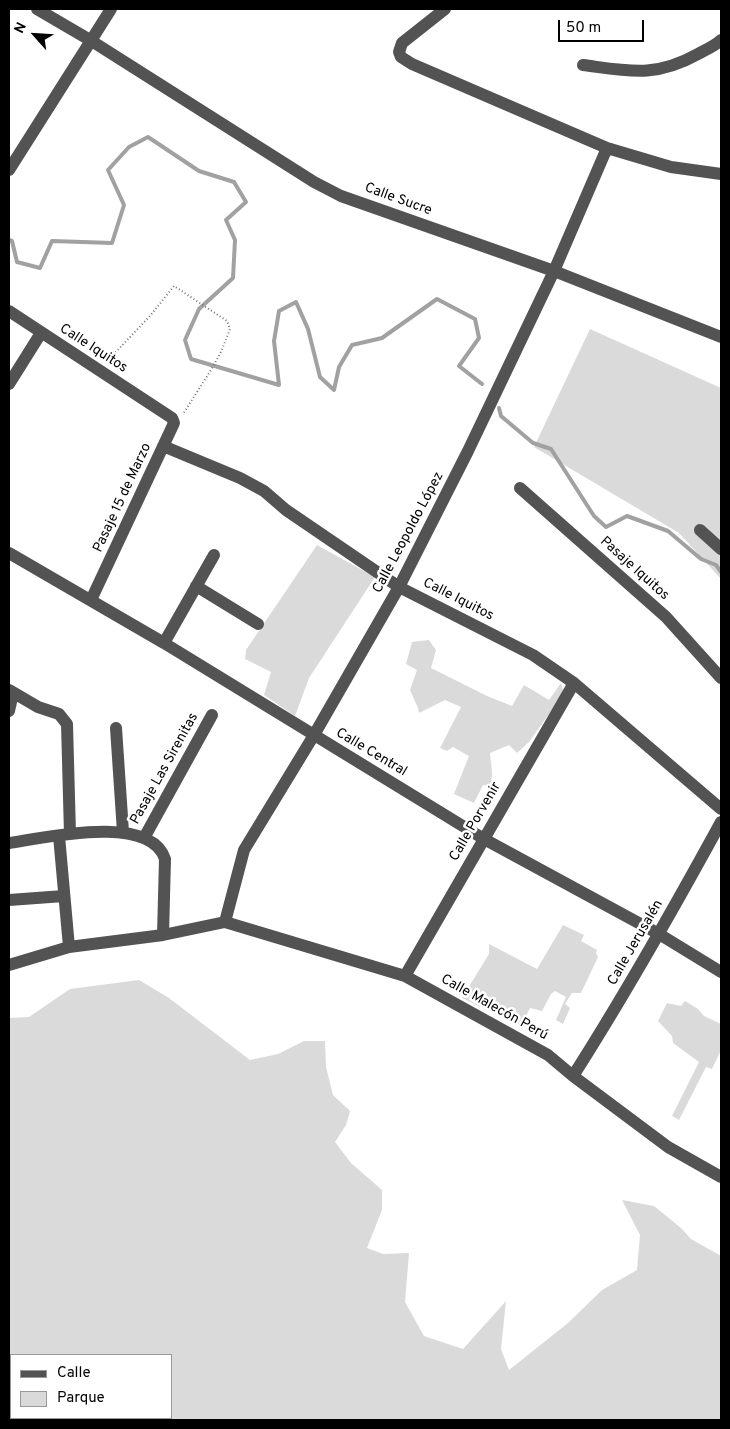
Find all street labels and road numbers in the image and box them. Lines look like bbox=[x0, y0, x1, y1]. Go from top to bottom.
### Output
street label: Calle Sucre bbox=[362, 180, 434, 220]
street label: Calle Iquitos bbox=[56, 321, 130, 377]
street label: Pasaje 15 de Marzo bbox=[90, 441, 156, 555]
street label: Calle Leopoldo López bbox=[370, 470, 448, 596]
street label: Pasaje Iquitos bbox=[596, 534, 672, 604]
street label: Calle Iquitos bbox=[420, 575, 496, 625]
street label: Pasaje Las Sirenitas bbox=[127, 710, 203, 828]
street label: Calle Central bbox=[332, 725, 410, 781]
street label: Calle Porvenir bbox=[447, 780, 505, 864]
street label: Calle Jerusalén bbox=[605, 897, 667, 989]
street label: Calle Malecón Perú bbox=[437, 972, 551, 1044]

